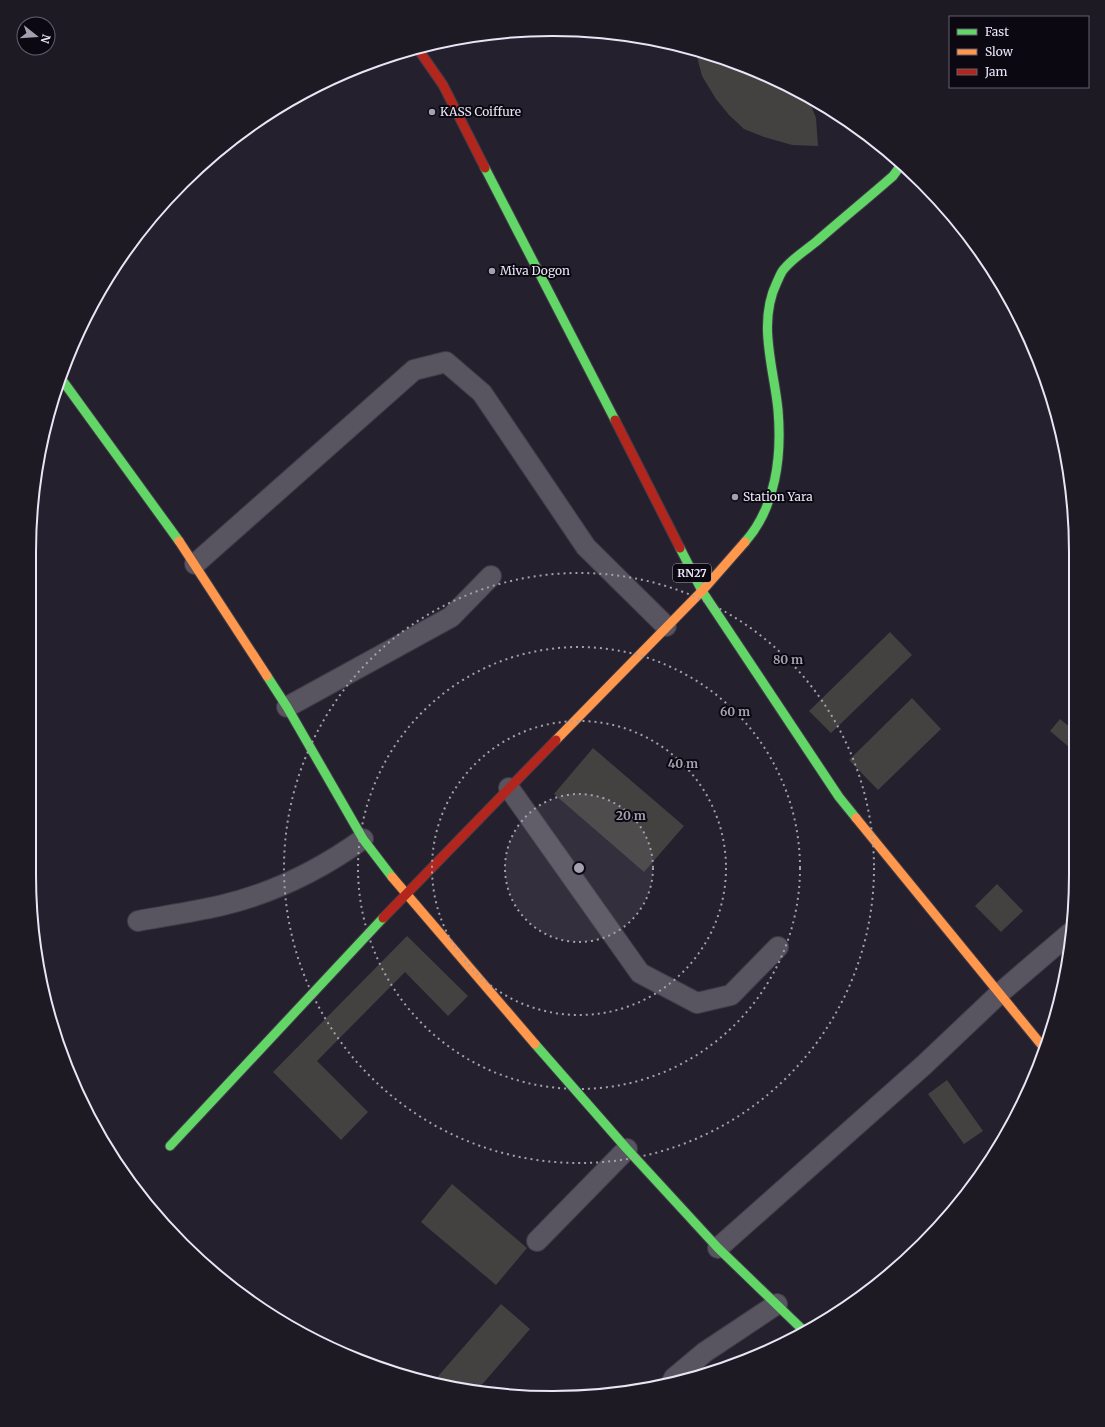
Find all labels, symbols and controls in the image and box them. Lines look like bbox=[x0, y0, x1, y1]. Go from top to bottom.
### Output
north arrow bbox=[16, 16, 56, 56]
legend bbox=[949, 16, 1089, 88]
text: Fast bbox=[985, 24, 1009, 39]
text: N bbox=[38, 33, 54, 45]
text: Slow bbox=[985, 44, 1014, 59]
text: Jam bbox=[984, 64, 1008, 79]
place label: KASS Coiffure bbox=[440, 104, 521, 119]
marker: KASS Coiffure bbox=[427, 107, 437, 117]
place label: Miva Dogon bbox=[500, 263, 570, 278]
marker: Miva Dogon bbox=[487, 266, 497, 276]
place label: Station Yara bbox=[743, 489, 813, 504]
marker: Station Yara bbox=[730, 492, 740, 502]
road number: RN27 bbox=[673, 564, 711, 582]
text: 80 m bbox=[773, 652, 803, 667]
text: 60 m bbox=[720, 704, 750, 719]
text: 40 m bbox=[668, 756, 698, 771]
text: 20 m bbox=[616, 808, 646, 823]
centre of rings bbox=[572, 861, 586, 875]

